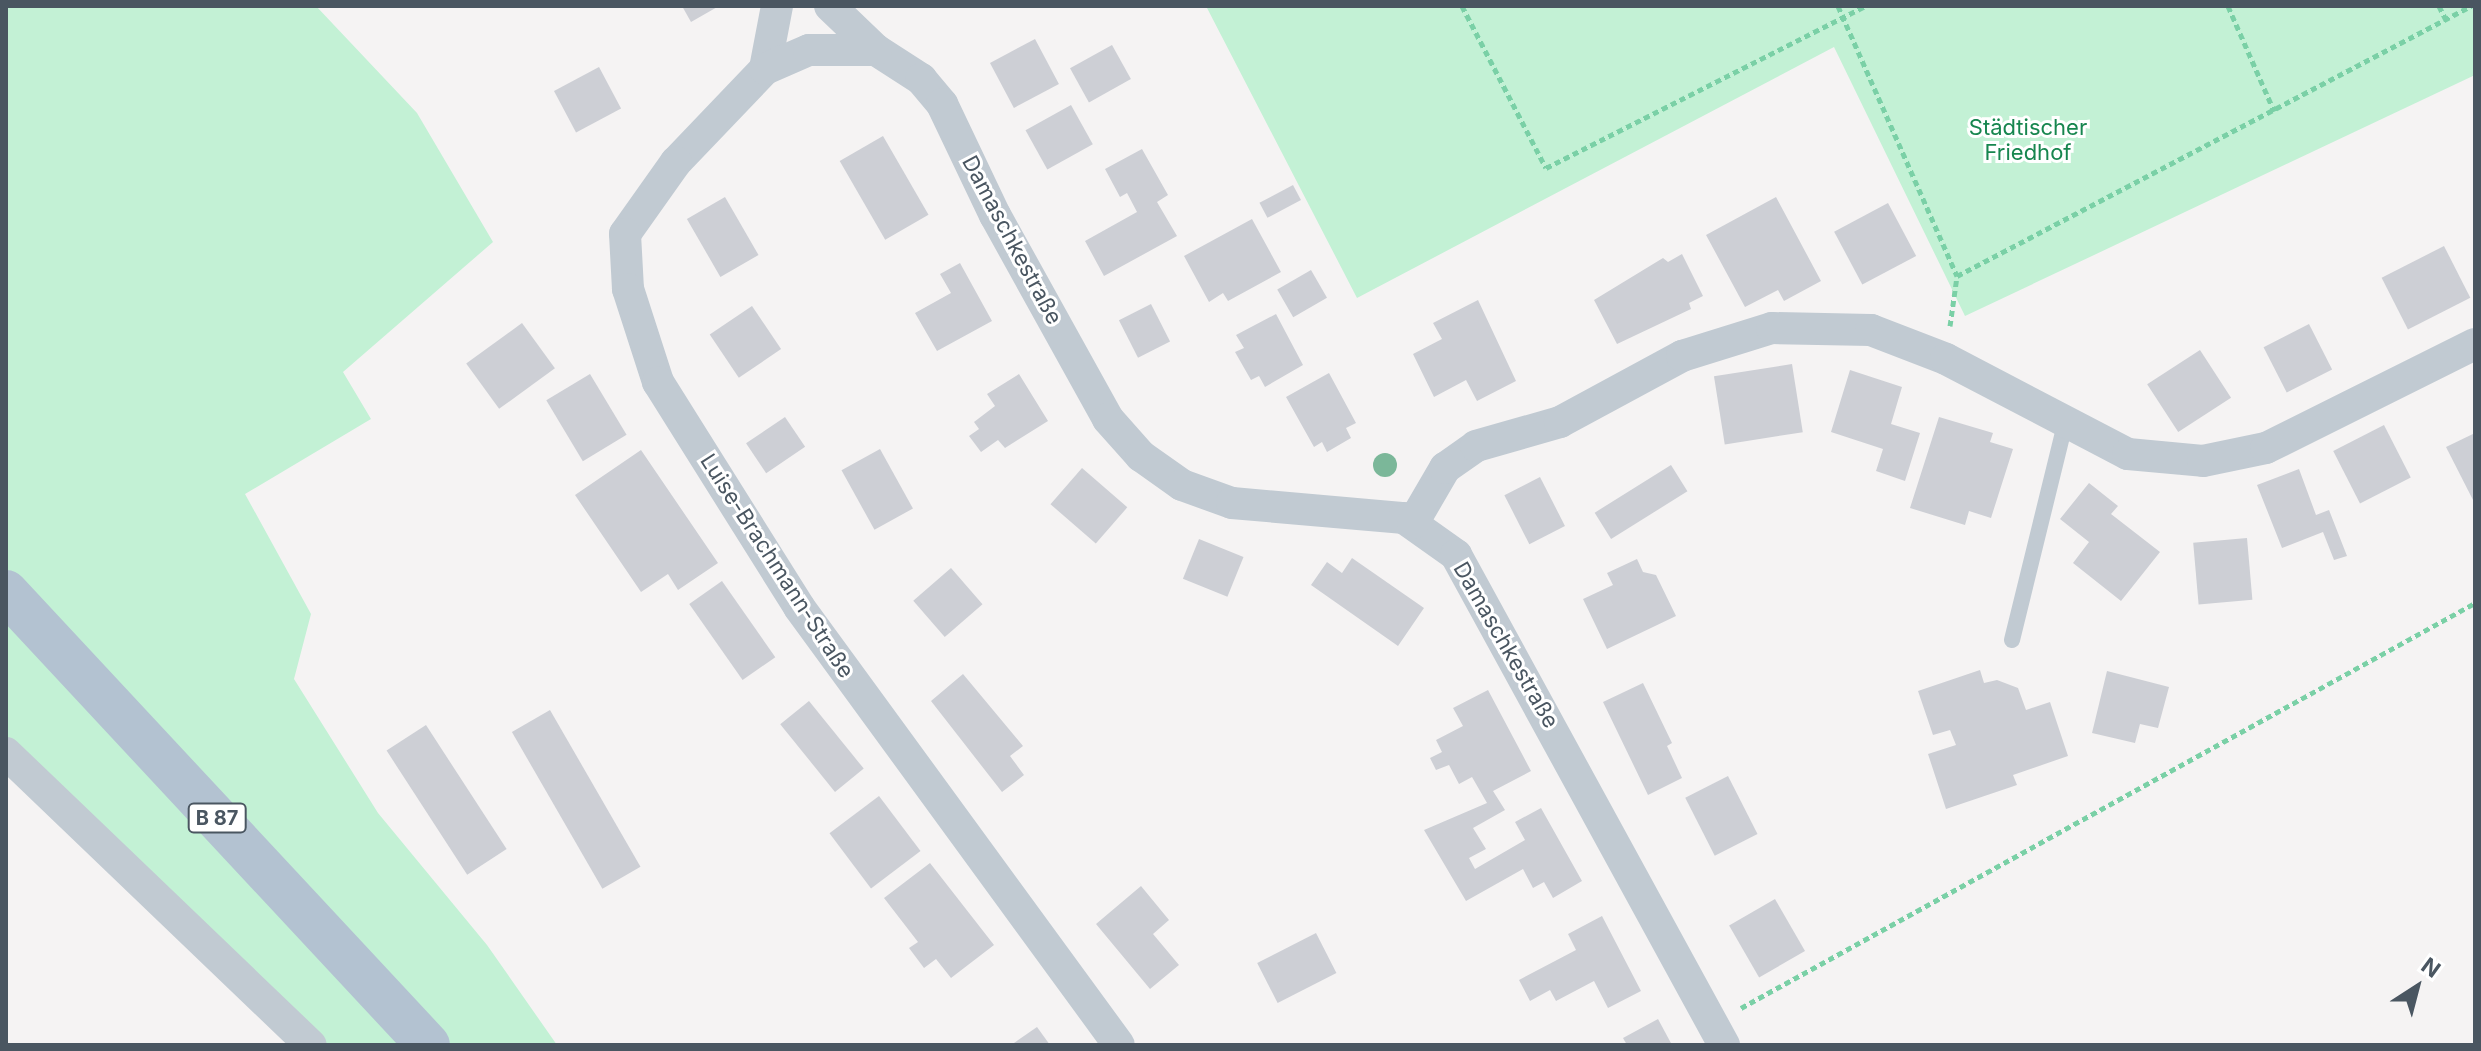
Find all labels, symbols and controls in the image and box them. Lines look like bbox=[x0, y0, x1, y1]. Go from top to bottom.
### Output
park label: Städtischer Friedhof bbox=[1969, 114, 2087, 166]
street label: Damaschkestraße bbox=[956, 151, 1068, 329]
street label: Luise-Brachmann-Straße bbox=[695, 449, 859, 683]
street label: Damaschkestraße bbox=[1448, 557, 1564, 733]
road number: B 87 bbox=[187, 802, 247, 834]
north arrow bbox=[2377, 947, 2457, 1027]
text: N bbox=[2417, 952, 2446, 983]

